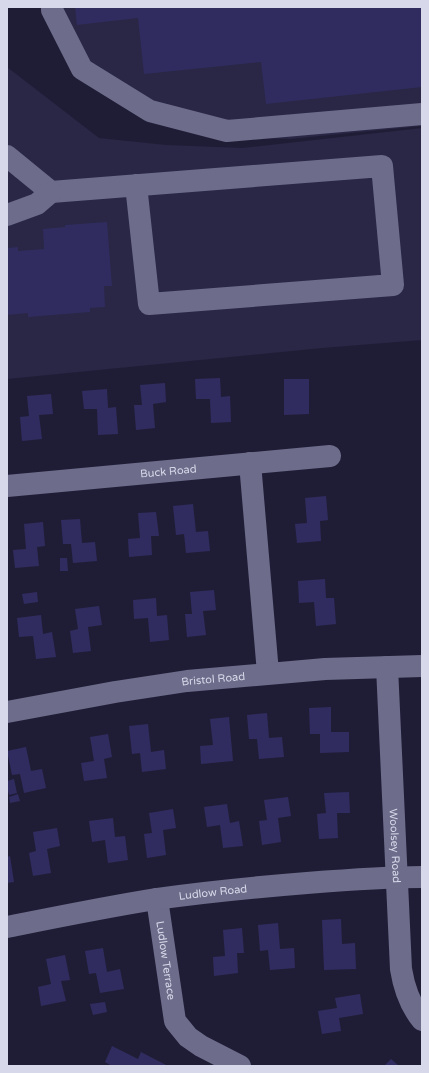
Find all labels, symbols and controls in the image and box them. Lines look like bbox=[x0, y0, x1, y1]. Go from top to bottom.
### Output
street label: Buck Road bbox=[139, 462, 197, 480]
street label: Bristol Road bbox=[180, 669, 246, 688]
street label: Woolsey Road bbox=[387, 808, 404, 883]
street label: Ludlow Road bbox=[178, 882, 248, 902]
street label: Ludlow Terrace bbox=[154, 920, 178, 1001]

